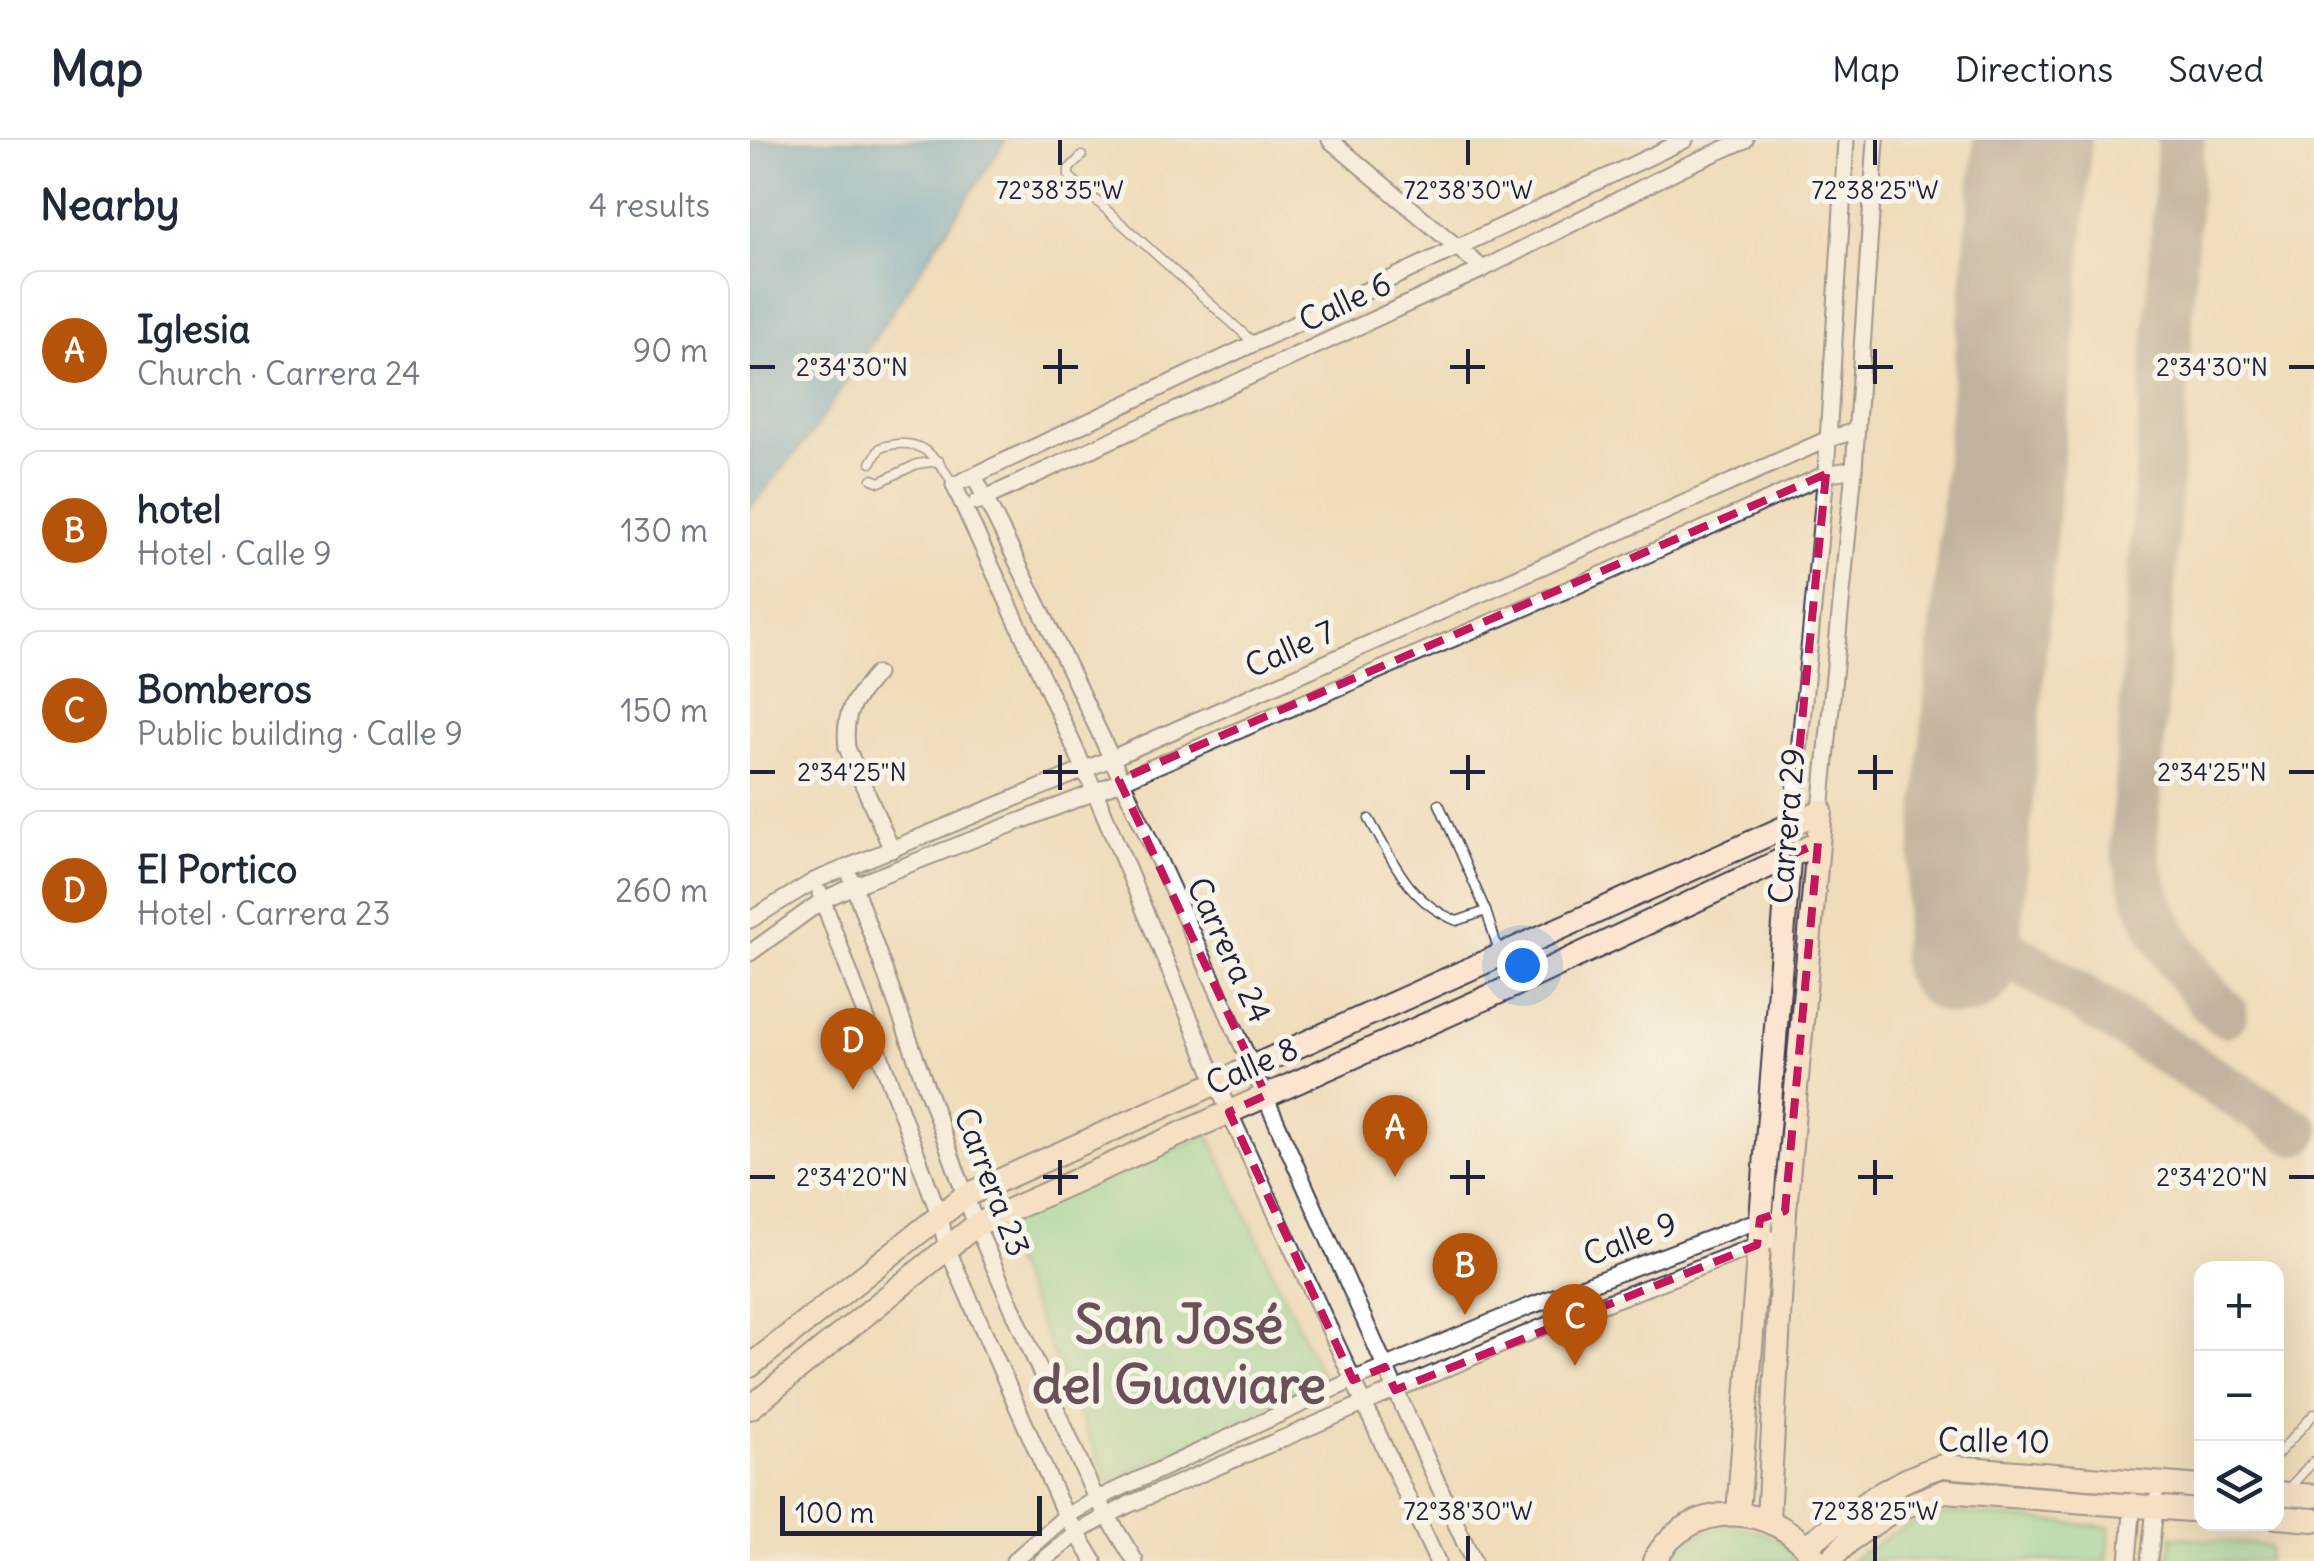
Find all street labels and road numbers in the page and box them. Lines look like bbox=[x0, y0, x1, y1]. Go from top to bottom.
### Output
street label: Calle 6 bbox=[1292, 263, 1397, 341]
street label: Calle 7 bbox=[1239, 611, 1341, 686]
street label: Carrera 29 bbox=[1759, 746, 1814, 905]
street label: Carrera 24 bbox=[1178, 871, 1281, 1029]
street label: Calle 8 bbox=[1199, 1027, 1304, 1104]
street label: Carrera 23 bbox=[945, 1102, 1040, 1262]
street label: Calle 9 bbox=[1577, 1202, 1682, 1275]
street label: Calle 10 bbox=[1938, 1419, 2050, 1462]

